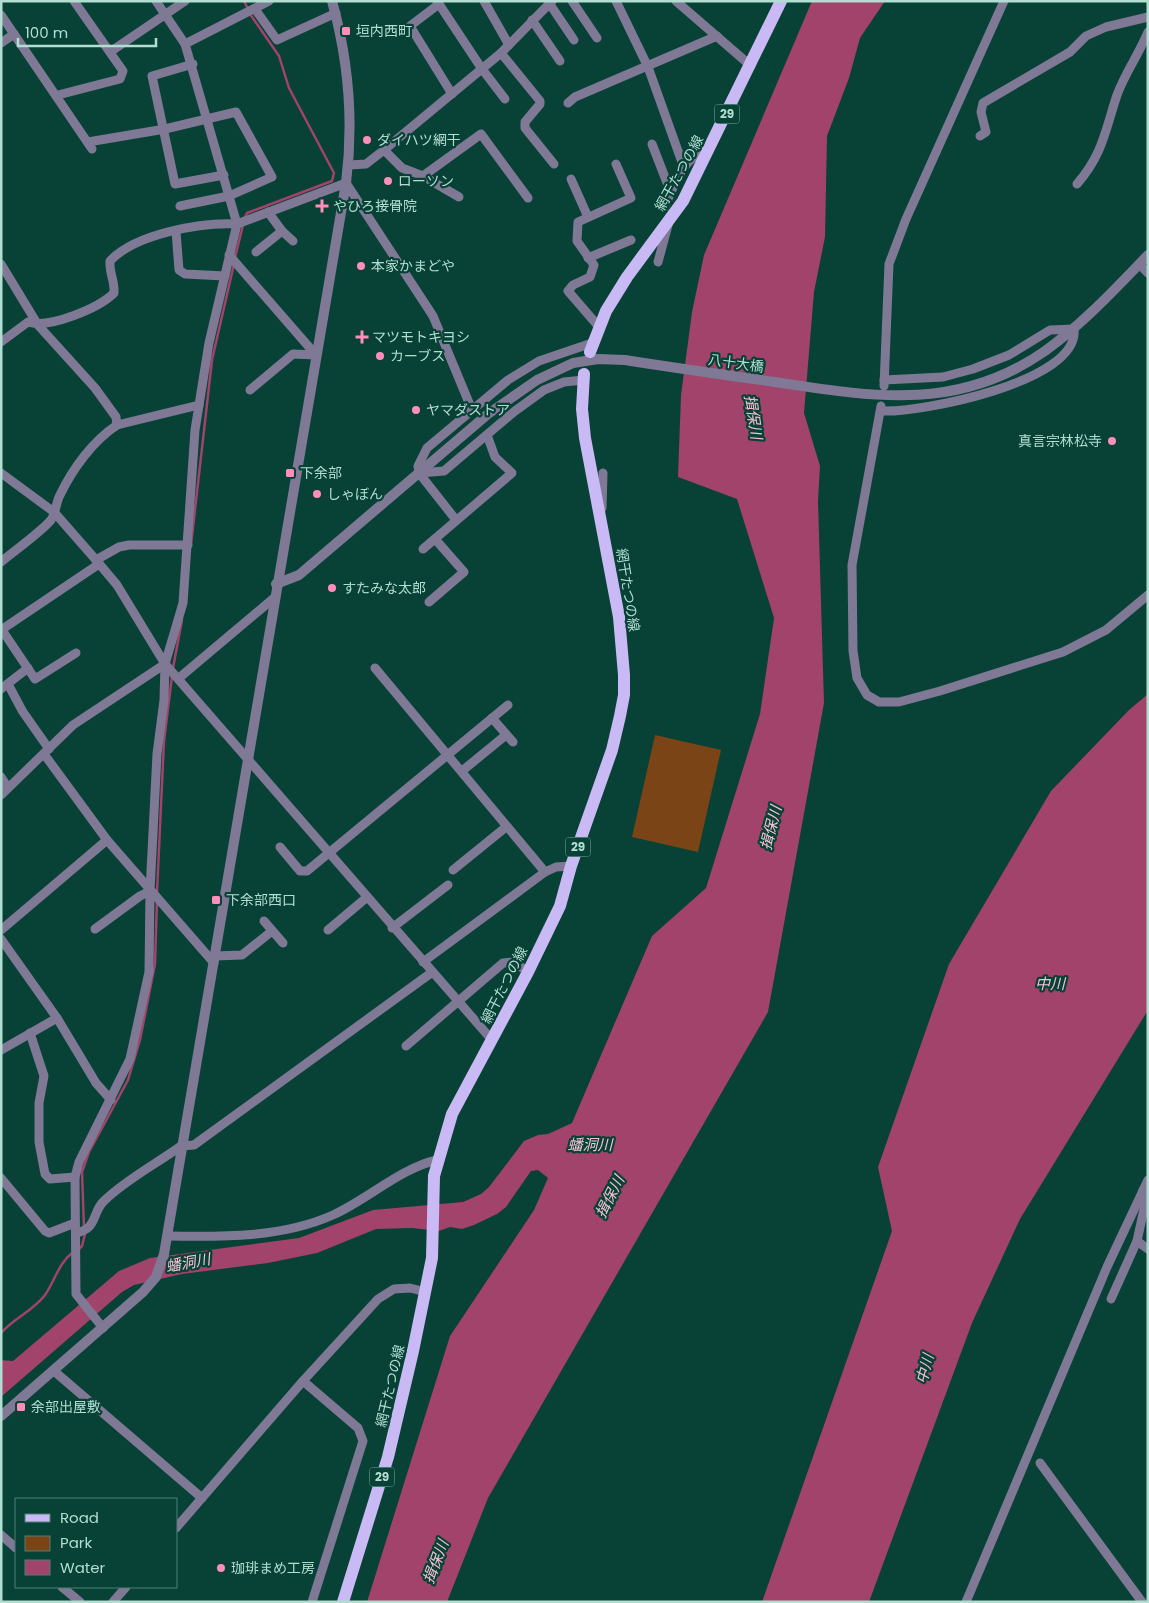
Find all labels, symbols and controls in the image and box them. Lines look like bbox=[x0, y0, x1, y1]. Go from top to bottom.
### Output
scale bar bbox=[18, 15, 155, 47]
place label: 垣内西町 bbox=[356, 21, 412, 41]
text: 100 m bbox=[25, 22, 68, 43]
marker: 垣内西町 bbox=[340, 25, 352, 37]
road number: 29 bbox=[714, 105, 740, 124]
place label: ダイハツ網干 bbox=[377, 130, 461, 150]
street label: 網干たつの線 bbox=[650, 131, 708, 215]
marker: ダイハツ網干 bbox=[361, 134, 373, 146]
place label: ローソン bbox=[398, 171, 454, 191]
marker: ローソン bbox=[382, 175, 394, 187]
place label: やひろ接骨院 bbox=[333, 196, 417, 216]
marker: やひろ接骨院 bbox=[315, 199, 329, 213]
place label: 本家かまどや bbox=[371, 256, 455, 276]
marker: 本家かまどや bbox=[355, 260, 367, 272]
place label: マツモトキヨシ bbox=[372, 327, 470, 347]
marker: マツモトキヨシ bbox=[356, 331, 368, 343]
place label: カーブス bbox=[390, 346, 445, 366]
street label: 八十大橋 bbox=[707, 349, 765, 377]
marker: カーブス bbox=[374, 350, 386, 362]
water label: 揖保川 bbox=[740, 393, 768, 443]
place label: ヤマダストア bbox=[426, 400, 510, 420]
marker: ヤマダストア bbox=[410, 404, 422, 416]
place label: 真言宗林松寺 bbox=[1018, 431, 1102, 451]
marker: 真言宗林松寺 bbox=[1106, 435, 1118, 447]
place label: 下余部 bbox=[300, 463, 342, 483]
marker: 下余部 bbox=[284, 467, 296, 479]
place label: しゃぼん bbox=[327, 484, 383, 504]
marker: しゃぼん bbox=[311, 488, 323, 500]
street label: 網干たつの線 bbox=[612, 547, 644, 633]
place label: すたみな太郎 bbox=[342, 578, 426, 598]
marker: すたみな太郎 bbox=[326, 582, 338, 594]
water label: 揖保川 bbox=[755, 802, 787, 852]
road number: 29 bbox=[566, 838, 590, 856]
place label: 下余部西口 bbox=[226, 890, 296, 910]
marker: 下余部西口 bbox=[210, 894, 222, 906]
street label: 網干たつの線 bbox=[476, 943, 532, 1027]
water label: 中川 bbox=[1035, 973, 1067, 994]
water label: 蟠洞川 bbox=[567, 1134, 614, 1155]
water label: 揖保川 bbox=[590, 1170, 630, 1222]
water label: 蟠洞川 bbox=[164, 1248, 214, 1277]
street label: 網干たつの線 bbox=[371, 1343, 409, 1429]
water label: 中川 bbox=[910, 1350, 939, 1386]
place label: 余部出屋敷 bbox=[31, 1397, 101, 1417]
marker: 余部出屋敷 bbox=[15, 1401, 27, 1413]
road number: 29 bbox=[370, 1468, 394, 1486]
legend bbox=[15, 1498, 178, 1588]
text: Road bbox=[60, 1507, 99, 1528]
text: Park bbox=[60, 1532, 92, 1553]
water label: 揖保川 bbox=[418, 1535, 454, 1587]
text: Water bbox=[60, 1557, 106, 1578]
place label: 珈琲まめ工房 bbox=[231, 1558, 315, 1578]
marker: 珈琲まめ工房 bbox=[215, 1562, 227, 1574]

